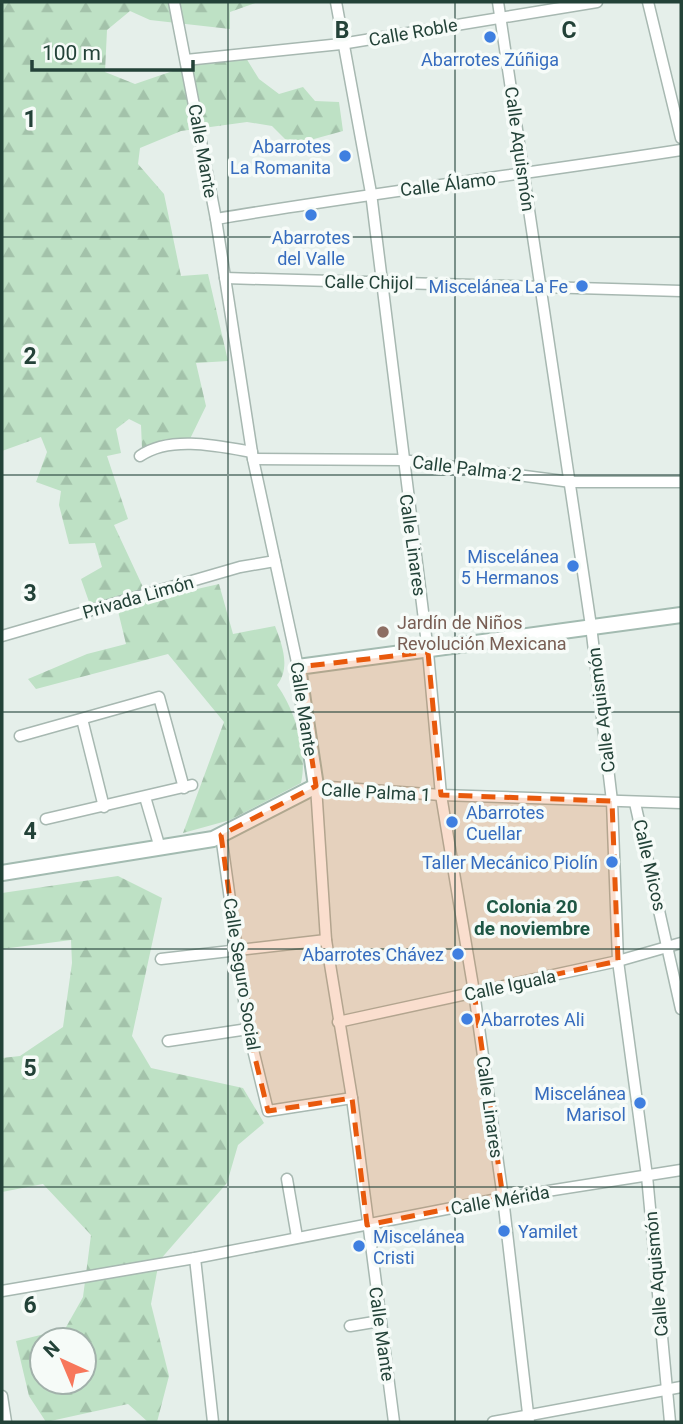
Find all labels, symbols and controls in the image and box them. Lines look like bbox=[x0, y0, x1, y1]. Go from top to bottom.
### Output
street label: Calle Roble bbox=[367, 14, 459, 50]
text: B bbox=[335, 17, 349, 44]
text: C bbox=[561, 17, 577, 44]
scale bar bbox=[32, 28, 192, 72]
marker: Abarrotes Zúñiga bbox=[482, 29, 498, 45]
text: 100 m bbox=[42, 41, 101, 65]
place label: Abarrotes Zúñiga bbox=[421, 49, 559, 70]
street label: Calle Aquismón bbox=[501, 85, 539, 213]
street label: Calle Mante bbox=[184, 102, 222, 200]
text: 1 bbox=[23, 106, 37, 133]
place label: Abarrotes La Romanita bbox=[230, 136, 331, 178]
marker: Abarrotes La Romanita bbox=[337, 148, 353, 164]
street label: Calle Álamo bbox=[399, 168, 497, 200]
marker: Abarrotes del Valle bbox=[303, 207, 319, 223]
place label: Abarrotes del Valle bbox=[272, 227, 350, 269]
street label: Calle Chijol bbox=[324, 271, 414, 293]
place label: Miscelánea La Fe bbox=[428, 276, 568, 297]
marker: Miscelánea La Fe bbox=[574, 278, 590, 294]
text: 2 bbox=[23, 343, 37, 370]
street label: Calle Palma 2 bbox=[411, 451, 523, 485]
street label: Calle Linares bbox=[395, 493, 431, 597]
place label: Miscelánea 5 Hermanos bbox=[461, 546, 559, 588]
marker: Miscelánea 5 Hermanos bbox=[565, 558, 581, 574]
street label: Privada Limón bbox=[80, 571, 196, 623]
text: 3 bbox=[23, 580, 37, 607]
place label: Jardín de Niños Revolución Mexicana bbox=[397, 612, 567, 654]
marker: Jardín de Niños Revolución Mexicana bbox=[375, 624, 391, 640]
street label: Calle Aquismón bbox=[583, 646, 619, 774]
street label: Calle Mante bbox=[286, 660, 322, 758]
street label: Calle Palma 1 bbox=[321, 779, 431, 805]
place label: Abarrotes Cuellar bbox=[466, 802, 545, 844]
marker: Abarrotes Cuellar bbox=[444, 814, 460, 830]
street label: Calle Micos bbox=[629, 817, 671, 913]
text: 4 bbox=[23, 818, 37, 845]
place label: Taller Mecánico Piolín bbox=[422, 852, 598, 873]
marker: Taller Mecánico Piolín bbox=[604, 854, 620, 870]
district label: Colonia 20 de noviembre bbox=[474, 895, 590, 940]
street label: Calle Seguro Social bbox=[220, 896, 264, 1052]
place label: Abarrotes Chávez bbox=[303, 944, 444, 965]
marker: Abarrotes Chávez bbox=[450, 946, 466, 962]
street label: Calle Iguala bbox=[462, 965, 558, 1005]
place label: Abarrotes Ali bbox=[481, 1009, 585, 1030]
marker: Abarrotes Ali bbox=[459, 1011, 475, 1027]
text: 5 bbox=[23, 1055, 37, 1082]
street label: Calle Linares bbox=[472, 1055, 508, 1159]
place label: Miscelánea Marisol bbox=[534, 1083, 626, 1125]
marker: Miscelánea Marisol bbox=[632, 1095, 648, 1111]
street label: Calle Mérida bbox=[449, 1181, 551, 1219]
street label: Calle Aquismón bbox=[640, 1210, 672, 1338]
place label: Yamilet bbox=[518, 1221, 578, 1242]
marker: Yamilet bbox=[496, 1223, 512, 1239]
place label: Miscelánea Cristi bbox=[373, 1226, 465, 1268]
marker: Miscelánea Cristi bbox=[351, 1238, 367, 1254]
street label: Calle Mante bbox=[365, 1285, 399, 1383]
text: 6 bbox=[23, 1292, 37, 1319]
north arrow bbox=[28, 1326, 98, 1396]
text: N bbox=[39, 1336, 64, 1362]

